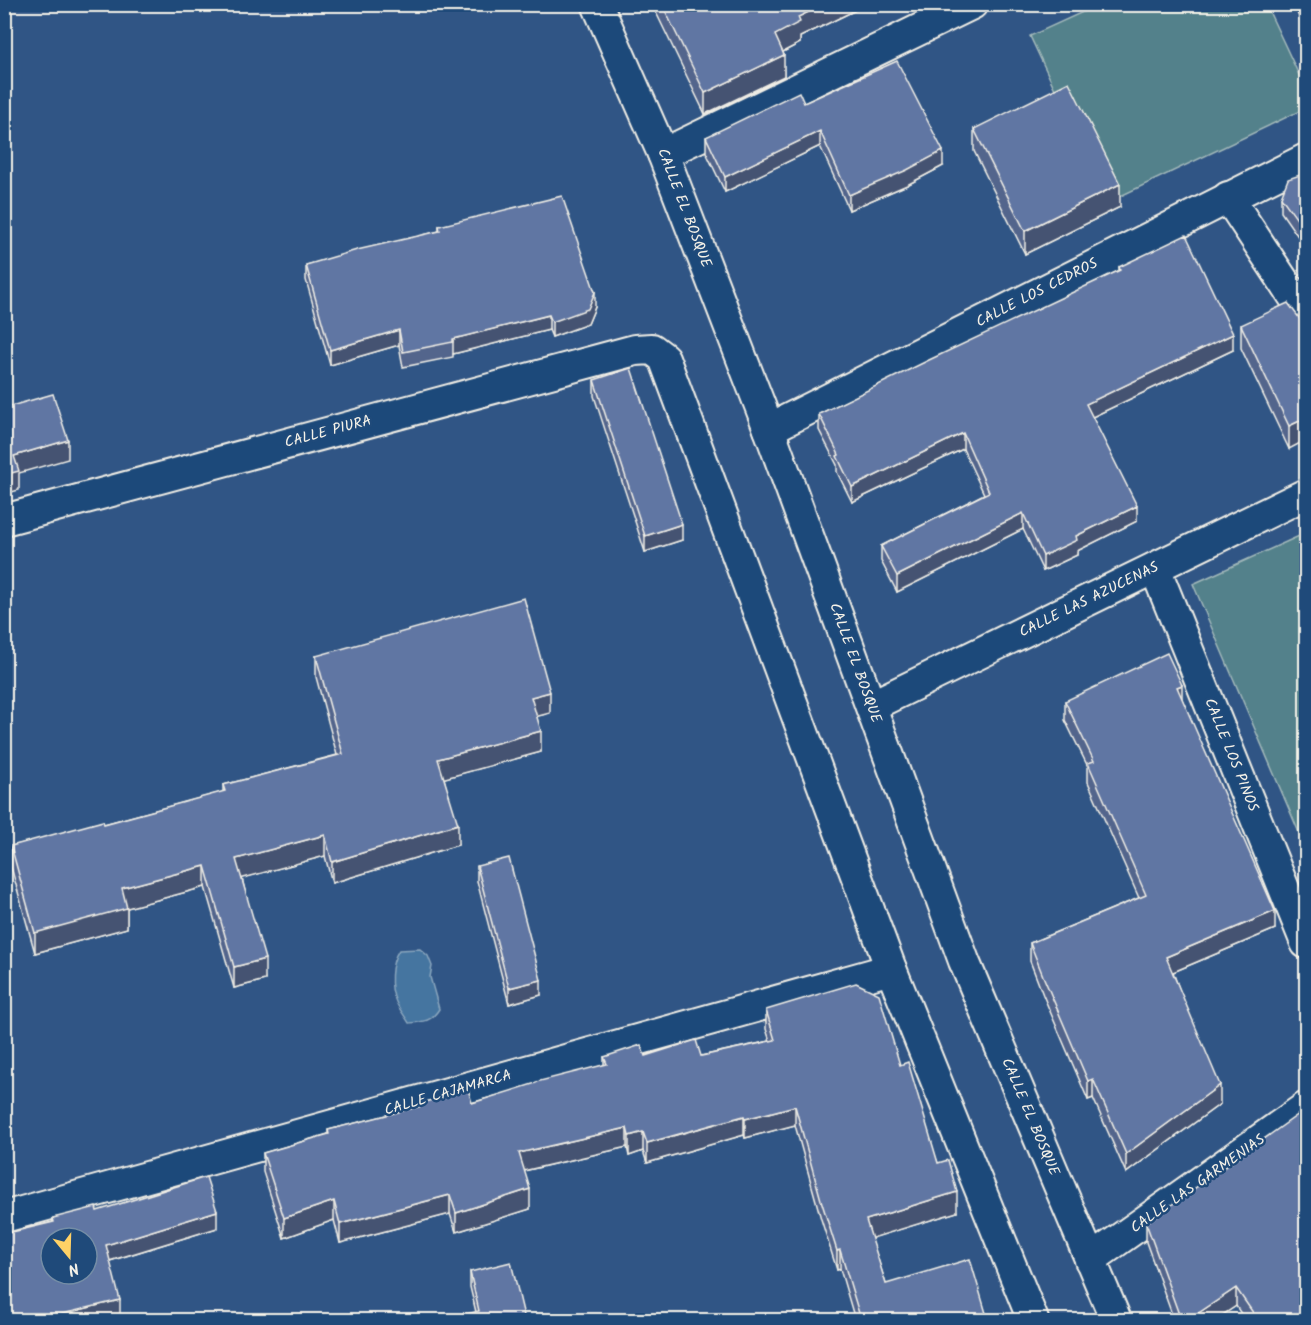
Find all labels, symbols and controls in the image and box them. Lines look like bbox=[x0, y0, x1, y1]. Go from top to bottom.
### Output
street label: CALLE EL BOSQUE bbox=[650, 145, 718, 272]
street label: CALLE LOS CEDROS bbox=[972, 252, 1102, 334]
street label: CALLE PIURA bbox=[282, 409, 374, 455]
street label: CALLE LAS AZUCENAS bbox=[1015, 556, 1163, 644]
street label: CALLE EL BOSQUE bbox=[822, 600, 888, 728]
street label: CALLE LOS PINOS bbox=[1197, 695, 1265, 815]
street label: CALLE EL BOSQUE bbox=[994, 1054, 1066, 1181]
street label: CALLE CAJAMARCA bbox=[382, 1063, 514, 1123]
street label: CALLE LAS GARMENIAS bbox=[1126, 1128, 1270, 1240]
north arrow bbox=[39, 1226, 99, 1286]
text: N bbox=[65, 1255, 82, 1282]

